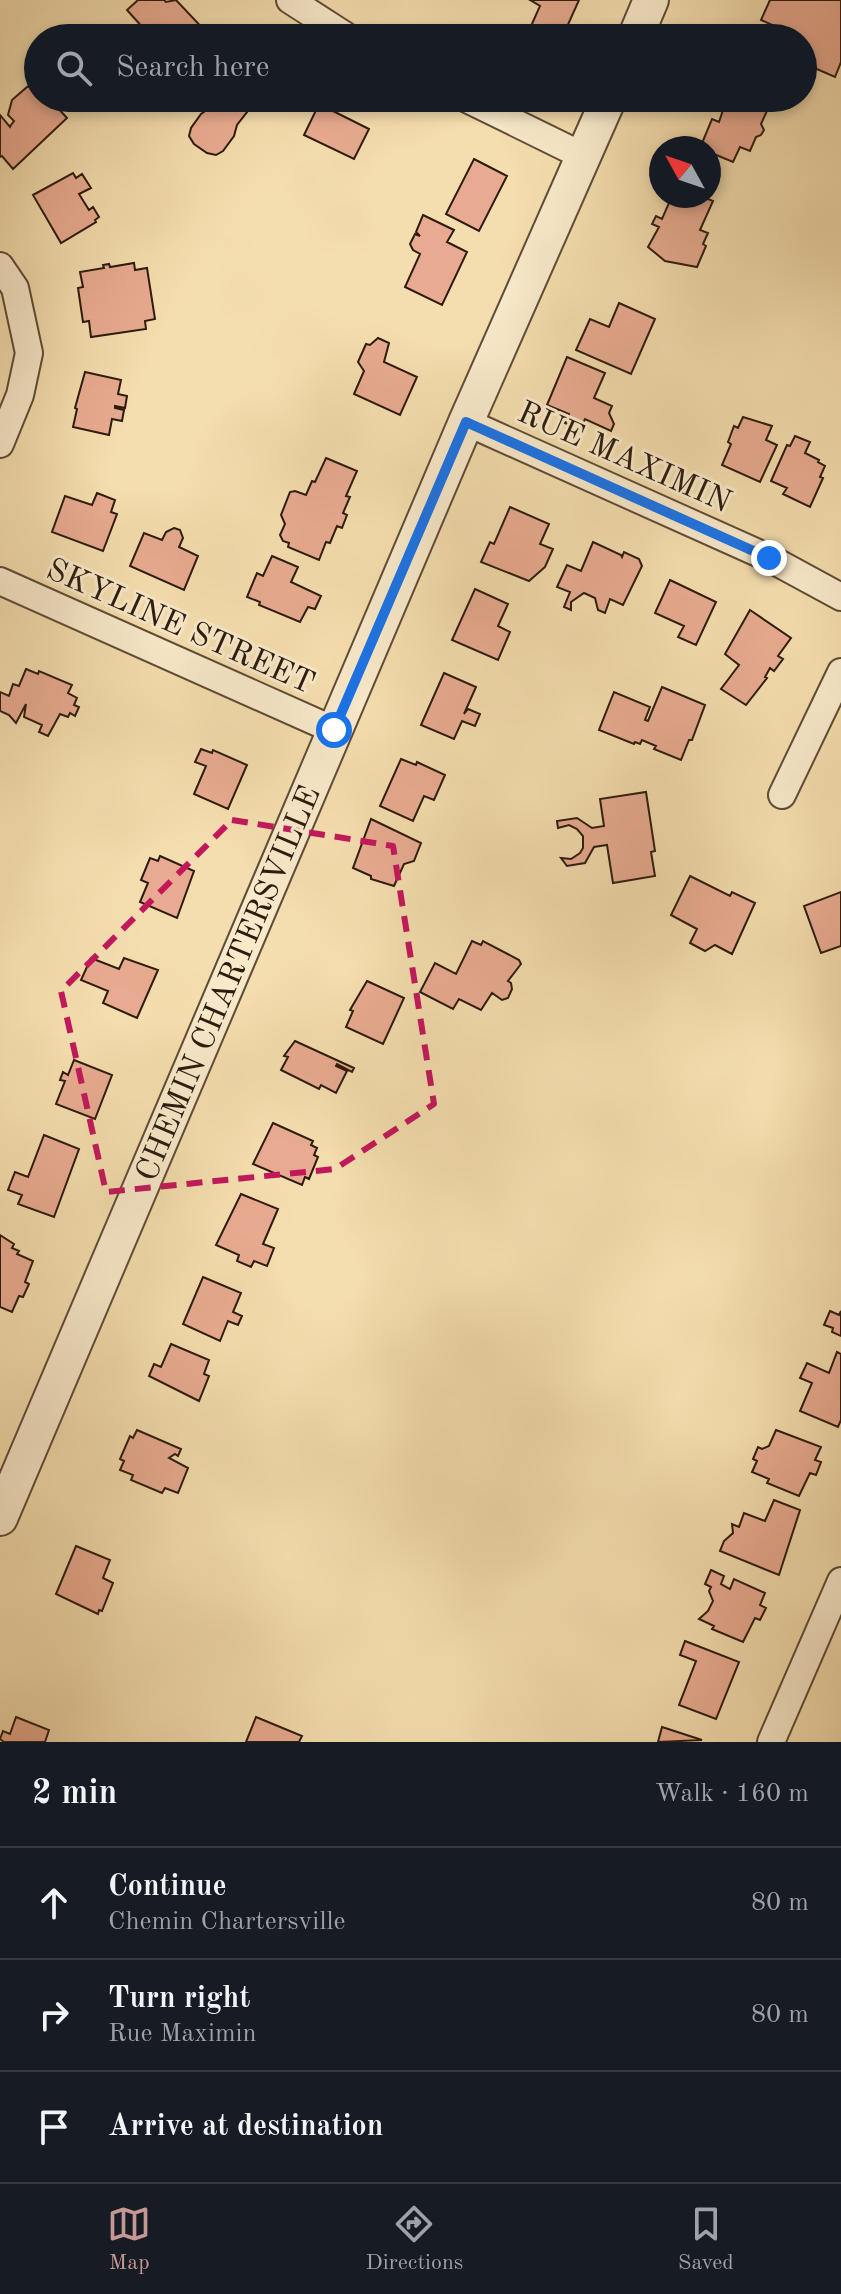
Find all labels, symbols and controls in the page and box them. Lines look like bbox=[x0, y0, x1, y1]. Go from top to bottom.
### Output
search box bbox=[24, 24, 817, 112]
icon: search bbox=[52, 46, 96, 90]
text: Search here bbox=[116, 53, 270, 83]
north arrow bbox=[649, 136, 721, 208]
street label: RUE MAXIMIN bbox=[512, 397, 735, 520]
route end bbox=[751, 540, 787, 576]
street label: SKYLINE STREET bbox=[41, 554, 319, 701]
route start bbox=[316, 712, 352, 748]
street label: CHEMIN CHARTERSVILLE bbox=[132, 782, 328, 1186]
text: 2 min bbox=[32, 1777, 117, 1811]
text: Walk · 160 m bbox=[655, 1781, 809, 1807]
text: Continue bbox=[108, 1872, 227, 1902]
icon: ahead bbox=[32, 1881, 76, 1925]
text: 80 m bbox=[751, 1890, 809, 1916]
text: Chemin Chartersville bbox=[108, 1909, 345, 1935]
text: Turn right bbox=[108, 1984, 250, 2014]
icon: right bbox=[32, 1993, 76, 2037]
text: 80 m bbox=[751, 2002, 809, 2028]
text: Rue Maximin bbox=[108, 2021, 257, 2047]
icon: arrive bbox=[32, 2105, 76, 2149]
text: Arrive at destination bbox=[108, 2112, 383, 2142]
tab: Map bbox=[107, 2202, 151, 2277]
tab: Directions bbox=[366, 2202, 463, 2277]
tab: Saved bbox=[678, 2202, 734, 2277]

